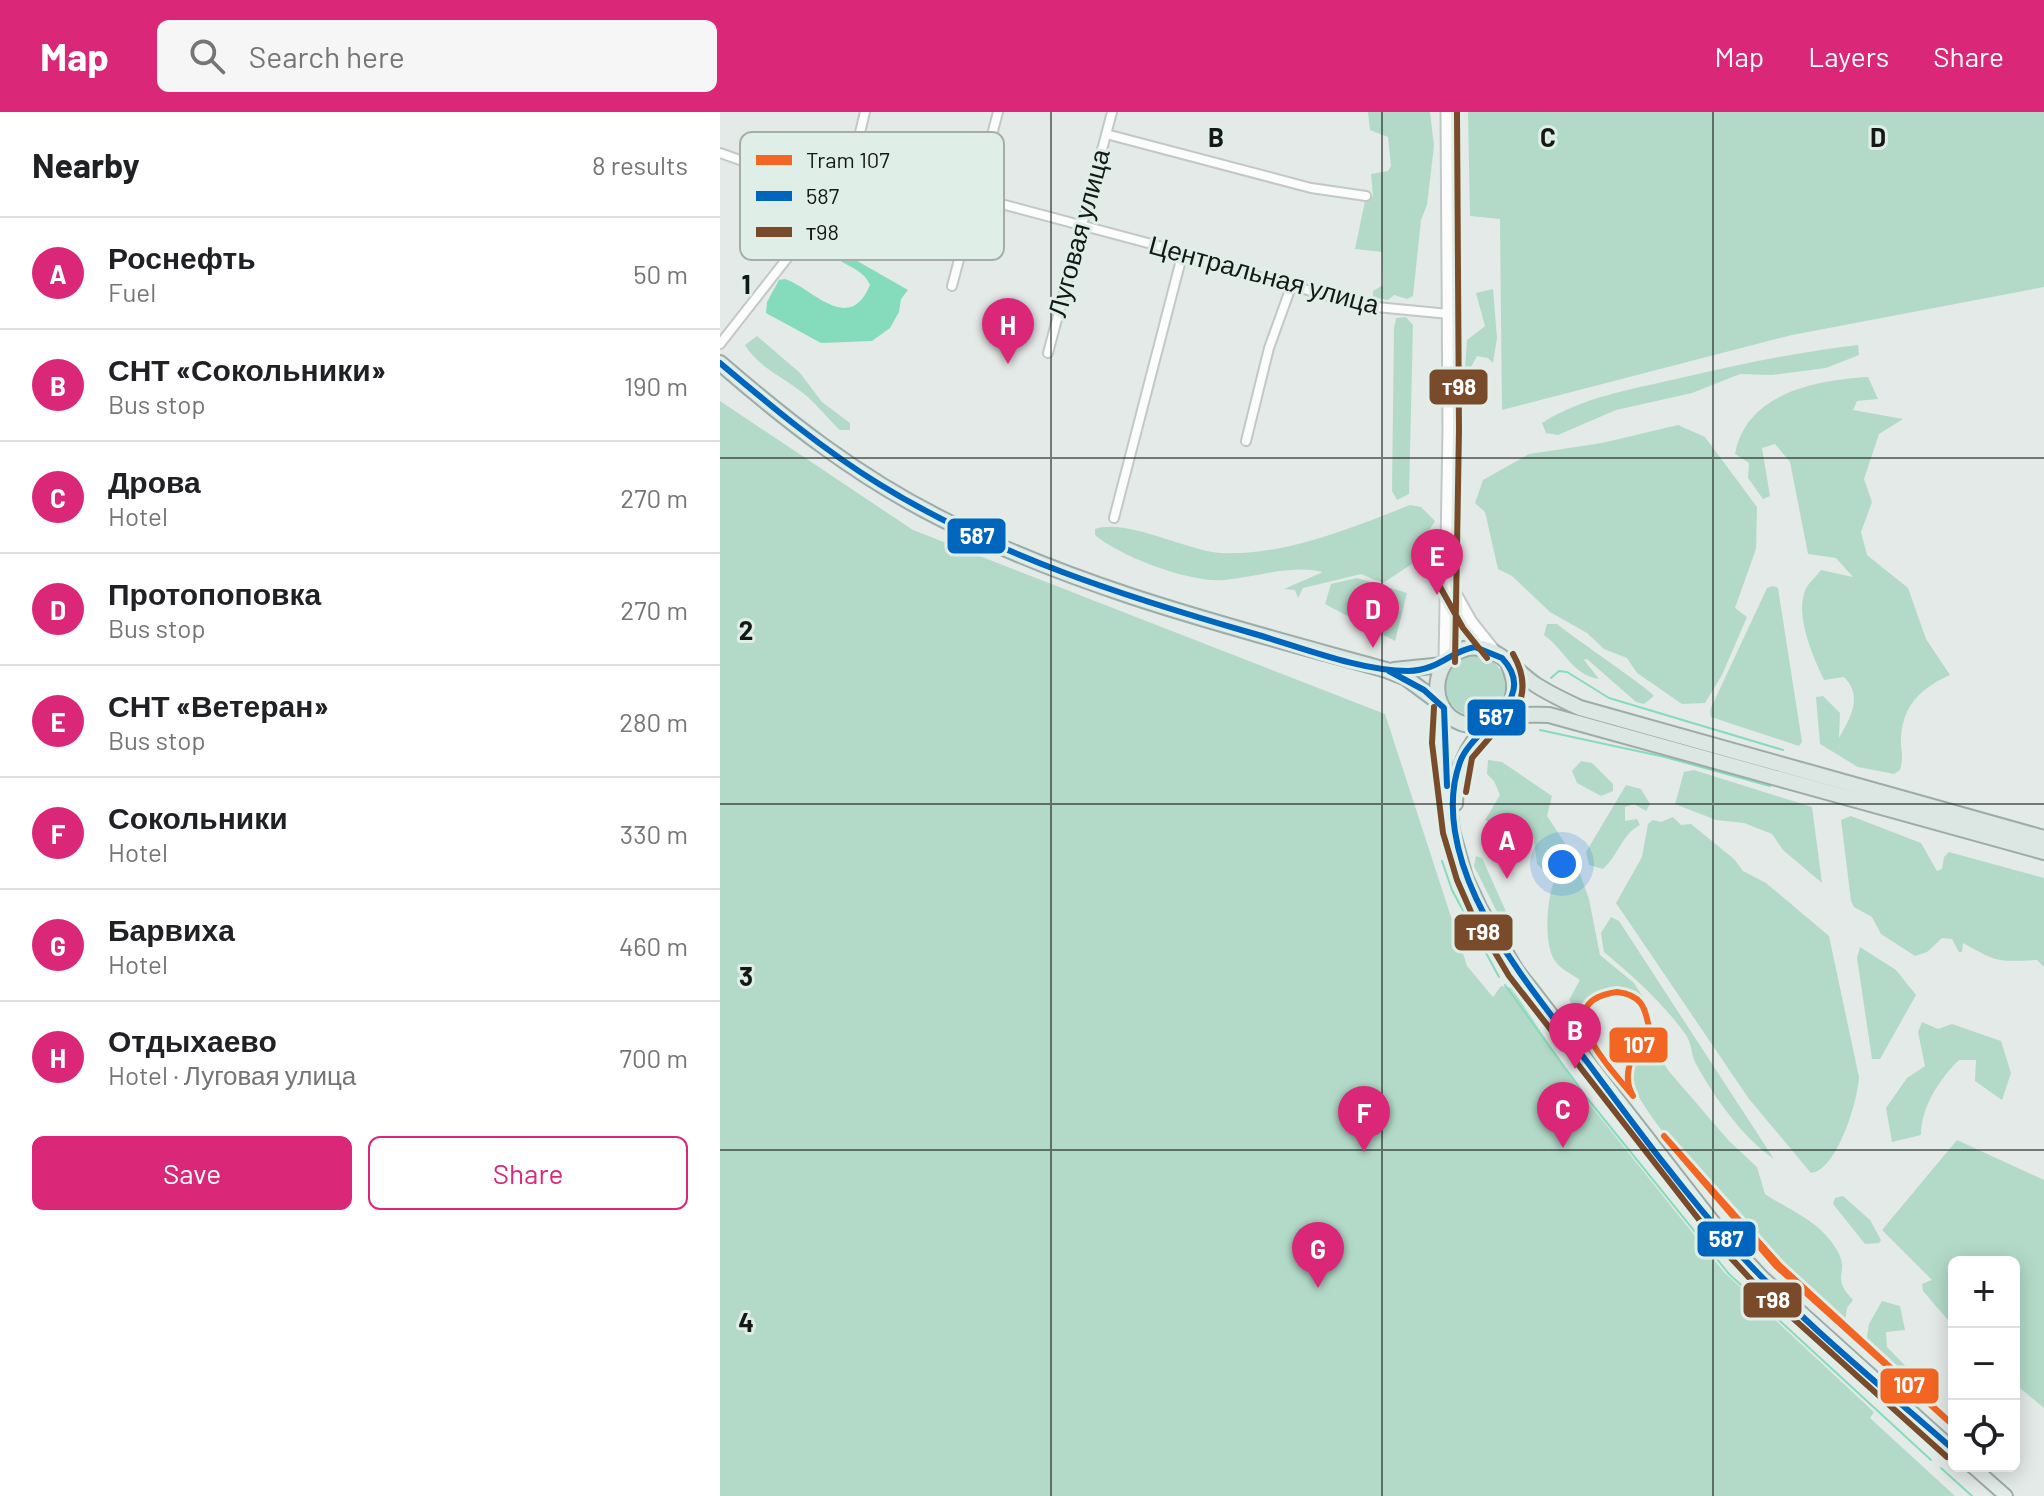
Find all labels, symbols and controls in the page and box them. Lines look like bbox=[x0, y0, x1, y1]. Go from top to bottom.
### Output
search box bbox=[157, 20, 717, 92]
text: Map bbox=[40, 33, 109, 79]
icon: search bbox=[185, 34, 229, 78]
text: Search here bbox=[249, 38, 405, 74]
text: Map bbox=[1714, 39, 1764, 73]
text: Layers bbox=[1808, 39, 1889, 73]
text: Share bbox=[1933, 39, 2004, 73]
text: B bbox=[1208, 121, 1224, 152]
text: C bbox=[1540, 121, 1556, 152]
text: D bbox=[1870, 121, 1886, 152]
legend bbox=[740, 132, 1004, 260]
text: Nearby bbox=[32, 144, 140, 185]
street label: Луговая улица bbox=[1040, 145, 1115, 320]
text: Tram 107 bbox=[806, 146, 890, 172]
text: 8 results bbox=[592, 149, 688, 180]
text: 587 bbox=[806, 182, 839, 208]
text: т98 bbox=[806, 218, 839, 244]
street label: Центральная улица bbox=[1146, 228, 1383, 319]
text: Роснефть bbox=[108, 239, 256, 275]
text: A bbox=[49, 258, 67, 289]
text: 50 m bbox=[633, 258, 688, 289]
text: 1 bbox=[741, 268, 751, 299]
text: Fuel bbox=[108, 276, 156, 307]
pin: H bbox=[982, 298, 1034, 364]
text: СНТ «Сокольники» bbox=[108, 351, 386, 387]
line badge: т98 bbox=[1428, 368, 1489, 406]
text: B bbox=[50, 370, 66, 401]
text: 190 m bbox=[624, 370, 688, 401]
text: т98 bbox=[1442, 373, 1476, 399]
text: Bus stop bbox=[108, 388, 206, 419]
text: Дрова bbox=[108, 463, 201, 499]
text: C bbox=[50, 482, 66, 513]
text: 270 m bbox=[620, 482, 688, 513]
text: Hotel bbox=[108, 500, 168, 531]
line badge: 587 bbox=[946, 517, 1007, 555]
text: 587 bbox=[960, 522, 994, 548]
pin: E bbox=[1411, 529, 1463, 595]
text: Протопоповка bbox=[108, 575, 321, 611]
pin: D bbox=[1347, 582, 1399, 648]
text: D bbox=[50, 594, 66, 625]
text: 270 m bbox=[620, 594, 688, 625]
text: Bus stop bbox=[108, 612, 206, 643]
text: 2 bbox=[739, 614, 753, 645]
text: СНТ «Ветеран» bbox=[108, 687, 329, 723]
line badge: 587 bbox=[1466, 698, 1527, 737]
text: 587 bbox=[1479, 703, 1513, 729]
text: E bbox=[50, 706, 66, 737]
text: 280 m bbox=[619, 706, 688, 737]
text: Bus stop bbox=[108, 724, 206, 755]
text: Сокольники bbox=[108, 799, 288, 835]
pin: A bbox=[1481, 813, 1533, 879]
text: F bbox=[51, 818, 65, 849]
text: 330 m bbox=[620, 818, 688, 849]
text: Hotel bbox=[108, 836, 168, 867]
your location bbox=[1542, 844, 1582, 884]
text: Барвиха bbox=[108, 911, 235, 947]
line badge: т98 bbox=[1453, 913, 1514, 952]
text: т98 bbox=[1466, 918, 1500, 944]
text: G bbox=[50, 930, 66, 961]
text: 460 m bbox=[619, 930, 688, 961]
text: Hotel bbox=[108, 948, 168, 979]
text: 3 bbox=[739, 960, 753, 991]
pin: B bbox=[1549, 1003, 1601, 1069]
text: Отдыхаево bbox=[108, 1022, 277, 1058]
line badge: 107 bbox=[1608, 1026, 1669, 1064]
text: 107 bbox=[1623, 1031, 1655, 1057]
text: H bbox=[50, 1042, 66, 1073]
text: 700 m bbox=[620, 1042, 688, 1073]
text: Hotel · Луговая улица bbox=[108, 1059, 356, 1090]
pin: C bbox=[1537, 1082, 1589, 1148]
pin: F bbox=[1338, 1086, 1390, 1152]
button: Save bbox=[32, 1136, 352, 1210]
button: Share bbox=[368, 1136, 688, 1210]
line badge: 587 bbox=[1696, 1220, 1757, 1258]
pin: G bbox=[1292, 1222, 1344, 1288]
text: 587 bbox=[1709, 1225, 1743, 1251]
map controls bbox=[1948, 1256, 2020, 1472]
button: + bbox=[1948, 1256, 2020, 1328]
line badge: т98 bbox=[1742, 1281, 1803, 1319]
text: т98 bbox=[1756, 1286, 1790, 1312]
text: 4 bbox=[738, 1306, 754, 1337]
button: − bbox=[1948, 1328, 2020, 1400]
line badge: 107 bbox=[1879, 1367, 1940, 1405]
text: 107 bbox=[1893, 1371, 1925, 1397]
button: locate bbox=[1948, 1400, 2020, 1472]

